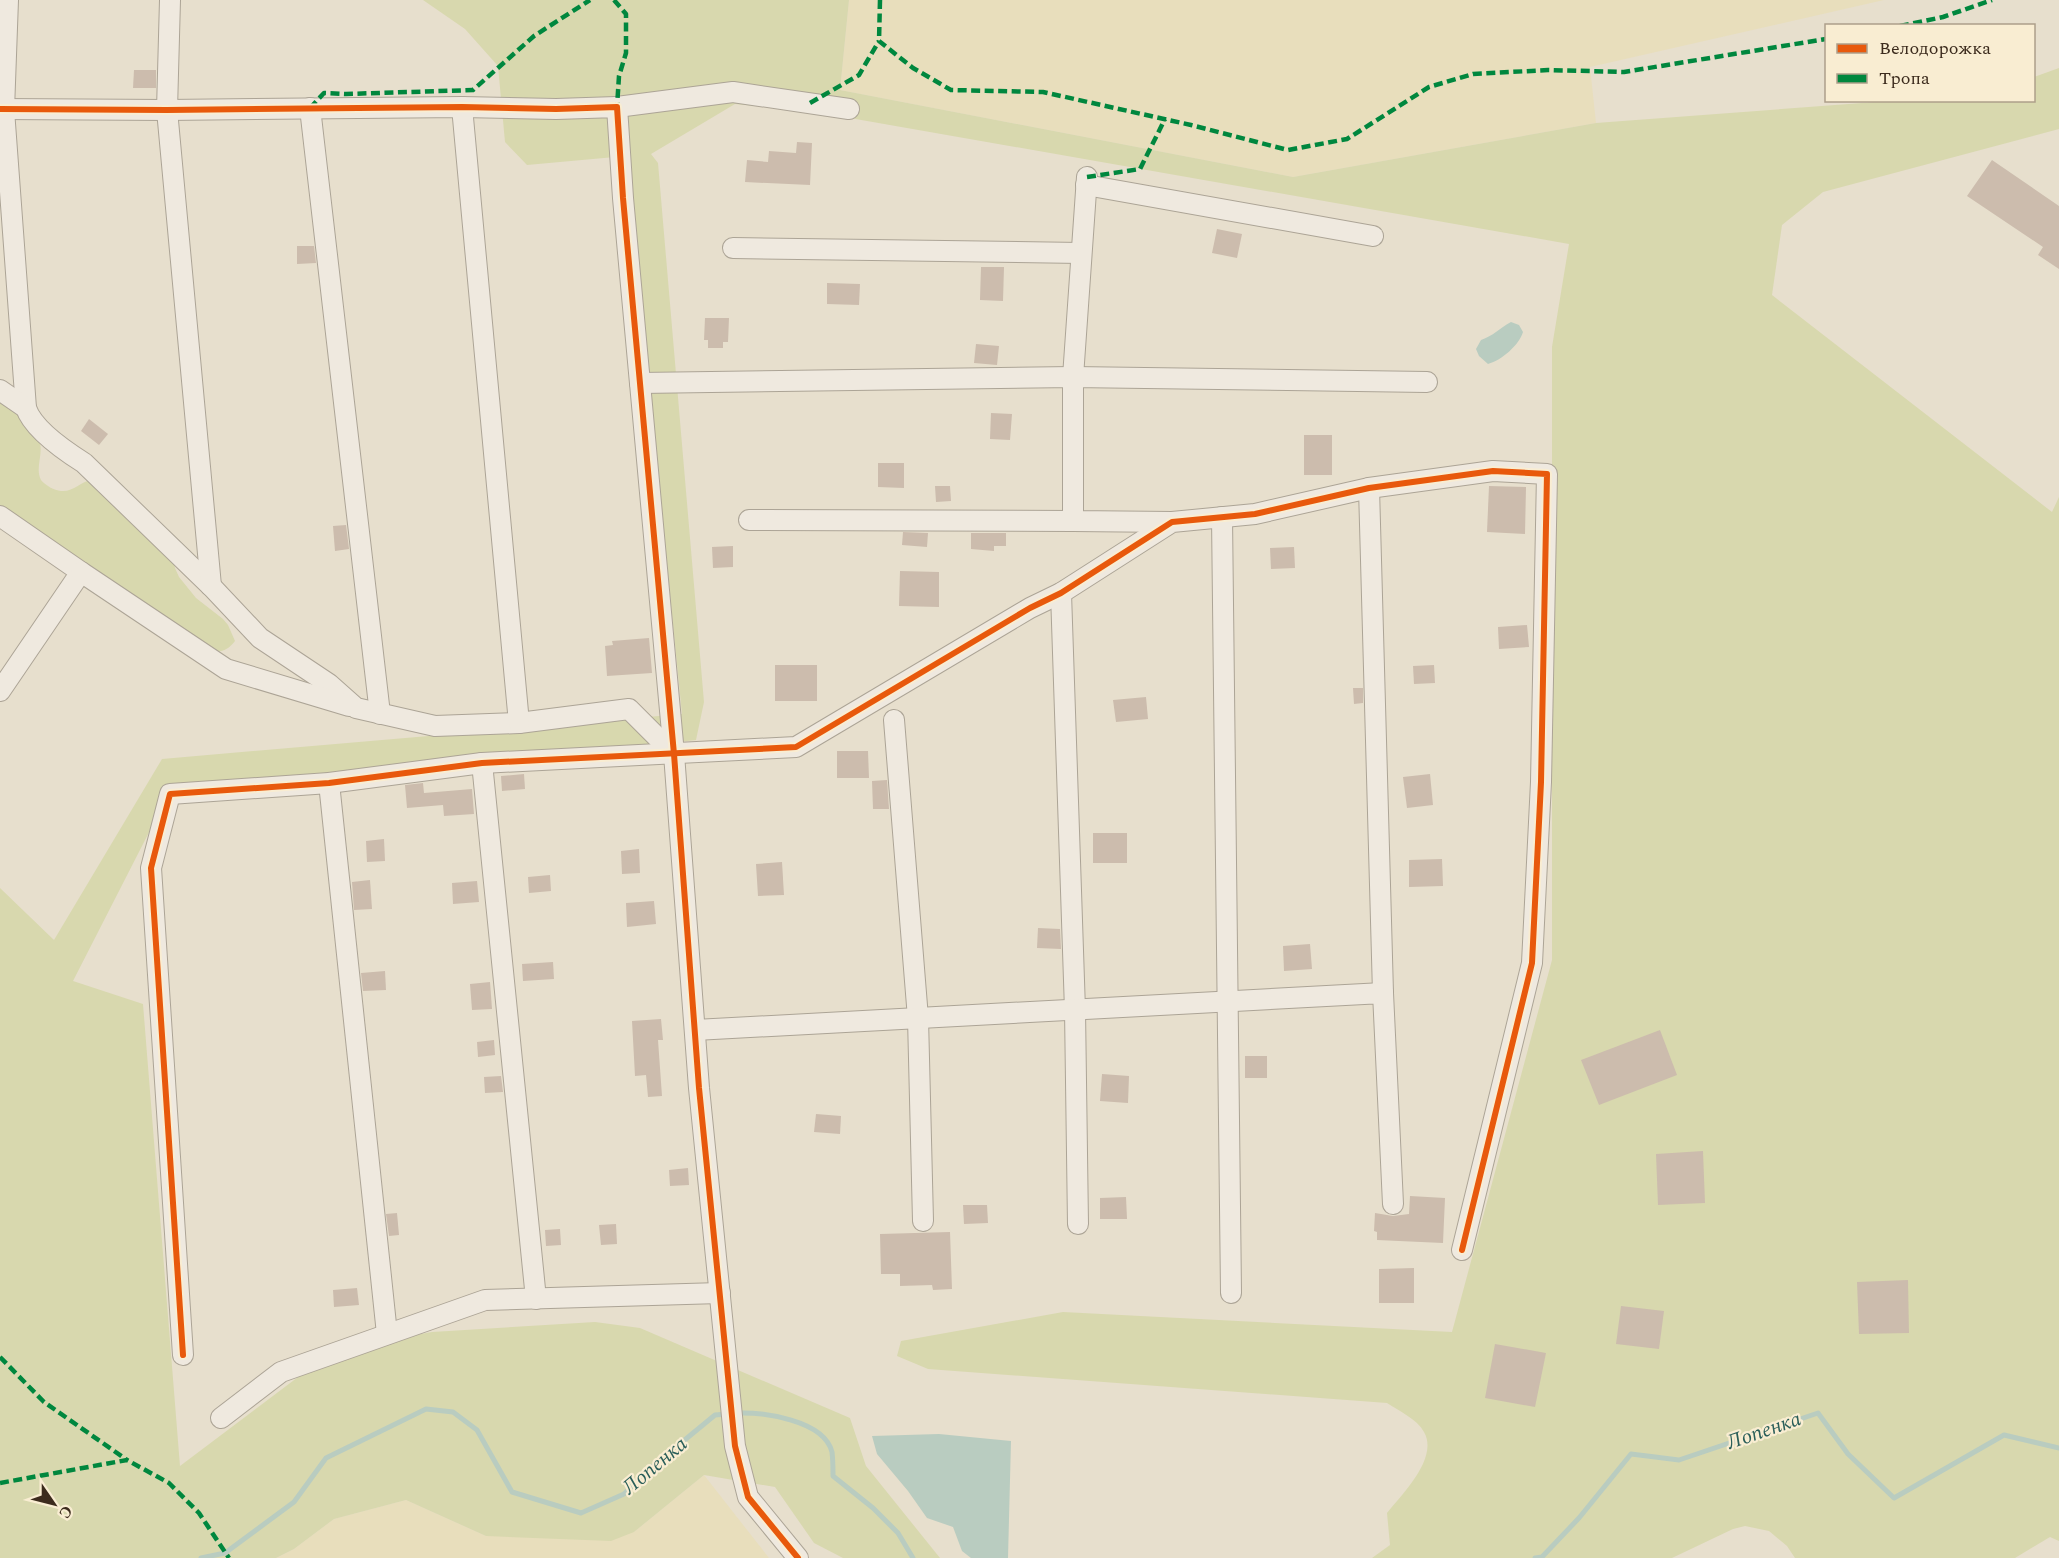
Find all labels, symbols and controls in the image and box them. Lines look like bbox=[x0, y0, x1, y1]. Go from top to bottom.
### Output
legend bbox=[1825, 24, 2035, 102]
text: Велодорожка bbox=[1879, 35, 1991, 62]
text: Тропа bbox=[1879, 65, 1930, 92]
water label: Лопенка bbox=[1721, 1403, 1806, 1459]
water label: Лопенка bbox=[614, 1429, 695, 1504]
north arrow bbox=[24, 1474, 84, 1534]
text: С bbox=[52, 1500, 79, 1524]

